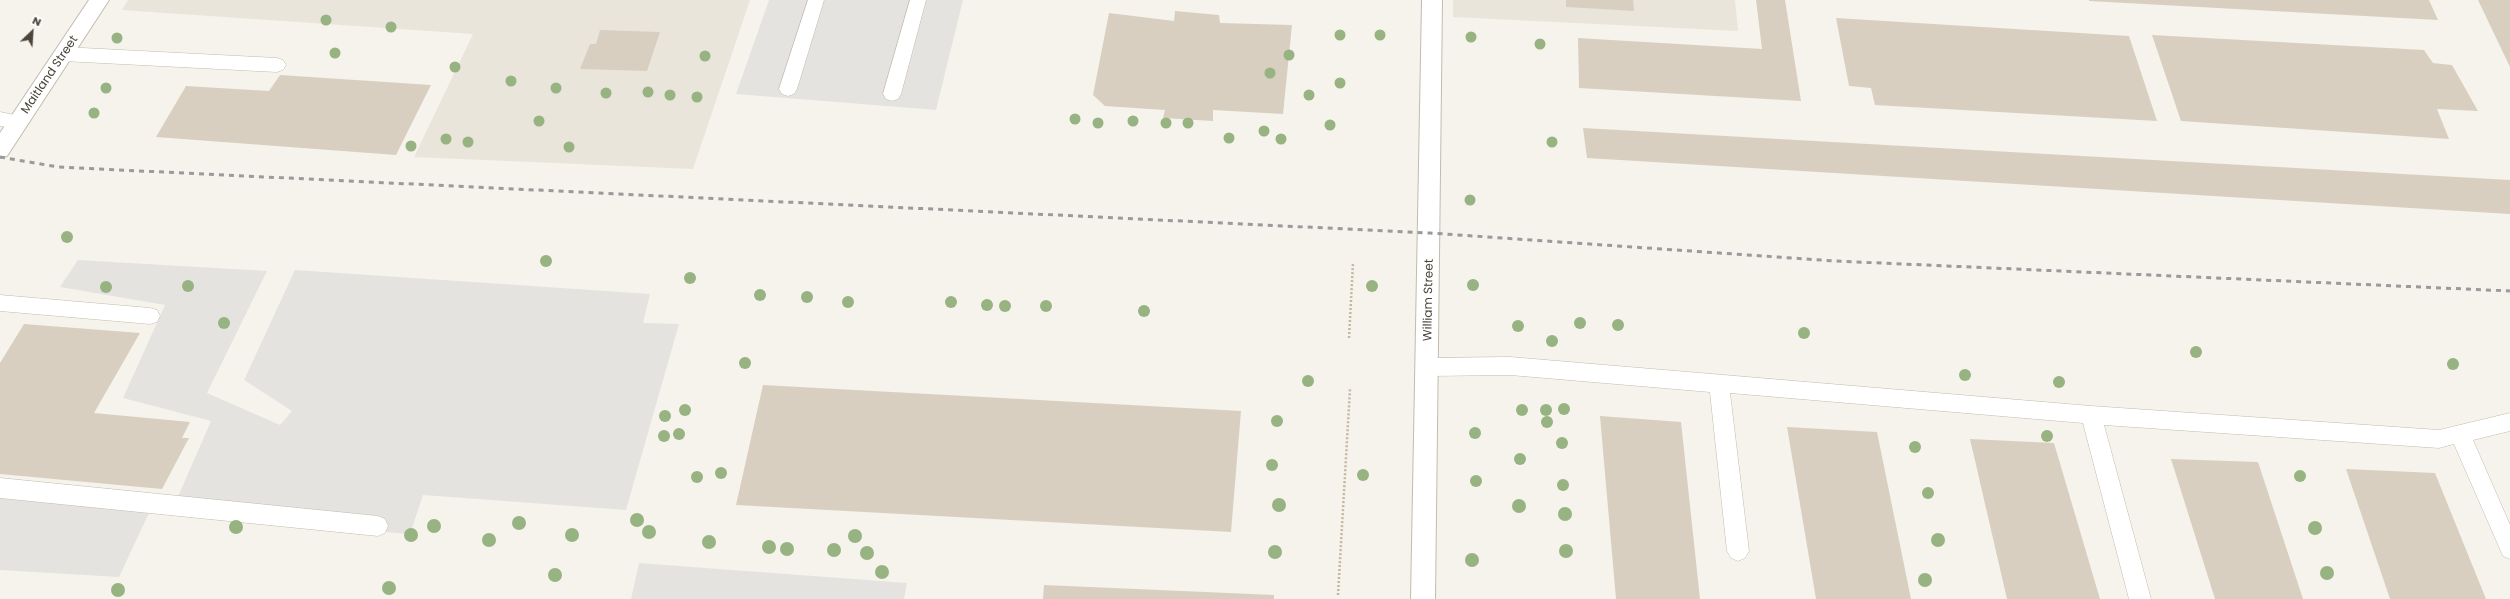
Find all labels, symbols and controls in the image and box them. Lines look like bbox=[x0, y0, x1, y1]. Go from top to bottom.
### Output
north arrow bbox=[12, 12, 52, 52]
text: N bbox=[30, 12, 44, 30]
street label: Maitland Street bbox=[19, 33, 81, 117]
street label: William Street bbox=[1421, 259, 1437, 341]

